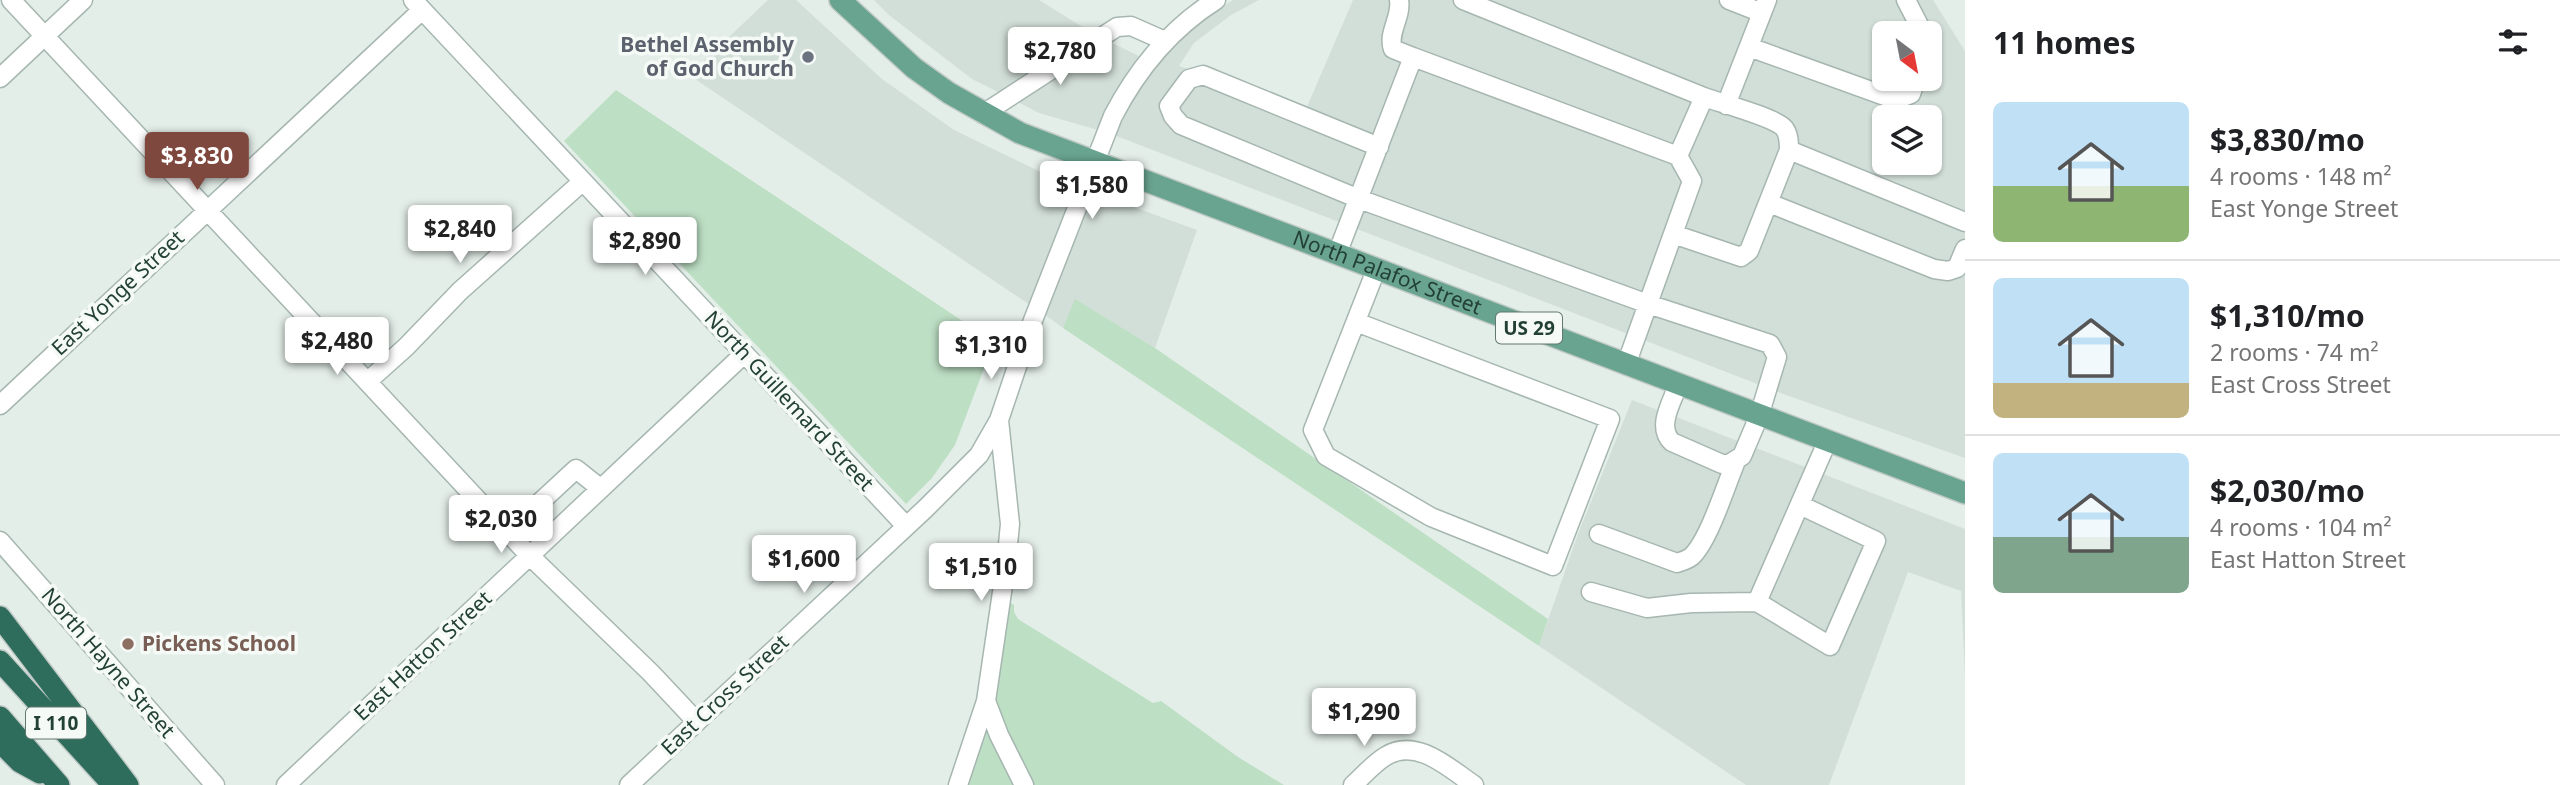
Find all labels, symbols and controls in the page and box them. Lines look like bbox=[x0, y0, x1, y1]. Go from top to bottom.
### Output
north arrow bbox=[1872, 21, 1942, 91]
map controls bbox=[1872, 21, 1942, 175]
text: 11 homes bbox=[1993, 22, 2136, 63]
icon: filters bbox=[2494, 23, 2532, 61]
pin: $2,780 bbox=[1003, 28, 1117, 87]
place label: Bethel Assembly of God Church bbox=[620, 30, 794, 82]
text: $2,780 bbox=[1024, 34, 1096, 66]
marker: Bethel Assembly of God Church bbox=[800, 49, 816, 65]
button: layers bbox=[1872, 105, 1942, 175]
text: $3,830/mo bbox=[2210, 119, 2365, 160]
icon: home bbox=[2049, 130, 2133, 214]
pin: $3,830 bbox=[140, 132, 254, 192]
text: $3,830 bbox=[161, 139, 233, 171]
text: 4 rooms · 148 m² bbox=[2210, 160, 2392, 192]
pin: $1,580 bbox=[1035, 162, 1149, 221]
text: $1,580 bbox=[1056, 168, 1128, 200]
text: East Yonge Street bbox=[2210, 192, 2398, 224]
pin: $2,840 bbox=[403, 205, 517, 265]
text: $2,840 bbox=[424, 212, 496, 244]
pin: $2,890 bbox=[588, 218, 702, 277]
street label: East Yonge Street bbox=[45, 223, 190, 361]
street label: North Palafox Street bbox=[1289, 223, 1486, 321]
text: $2,890 bbox=[609, 224, 681, 256]
text: $1,310/mo bbox=[2210, 295, 2365, 336]
street label: North Guillemard Street bbox=[699, 304, 881, 497]
icon: home bbox=[2049, 306, 2133, 390]
road number: US 29 bbox=[1496, 312, 1562, 344]
pin: $2,480 bbox=[280, 318, 394, 377]
pin: $1,310 bbox=[934, 322, 1048, 381]
text: $2,480 bbox=[301, 324, 373, 356]
text: $1,310 bbox=[955, 328, 1027, 360]
text: 2 rooms · 74 m² bbox=[2210, 336, 2379, 368]
text: East Cross Street bbox=[2210, 368, 2391, 400]
text: $2,030/mo bbox=[2210, 470, 2365, 511]
icon: home bbox=[2049, 481, 2133, 565]
pin: $2,030 bbox=[444, 496, 558, 555]
text: $2,030 bbox=[465, 502, 537, 534]
text: 4 rooms · 104 m² bbox=[2210, 511, 2392, 543]
pin: $1,600 bbox=[747, 536, 861, 595]
text: $1,600 bbox=[768, 542, 840, 574]
text: East Hatton Street bbox=[2210, 543, 2406, 575]
pin: $1,510 bbox=[924, 544, 1038, 603]
text: $1,510 bbox=[945, 550, 1017, 582]
street label: North Hayne Street bbox=[36, 581, 182, 744]
street label: East Hatton Street bbox=[347, 584, 498, 726]
street label: East Cross Street bbox=[654, 627, 795, 761]
place label: Pickens School bbox=[142, 629, 296, 657]
marker: Pickens School bbox=[120, 636, 136, 652]
pin: $1,290 bbox=[1307, 688, 1421, 748]
text: $1,290 bbox=[1328, 695, 1400, 727]
road number: I 110 bbox=[26, 708, 86, 738]

